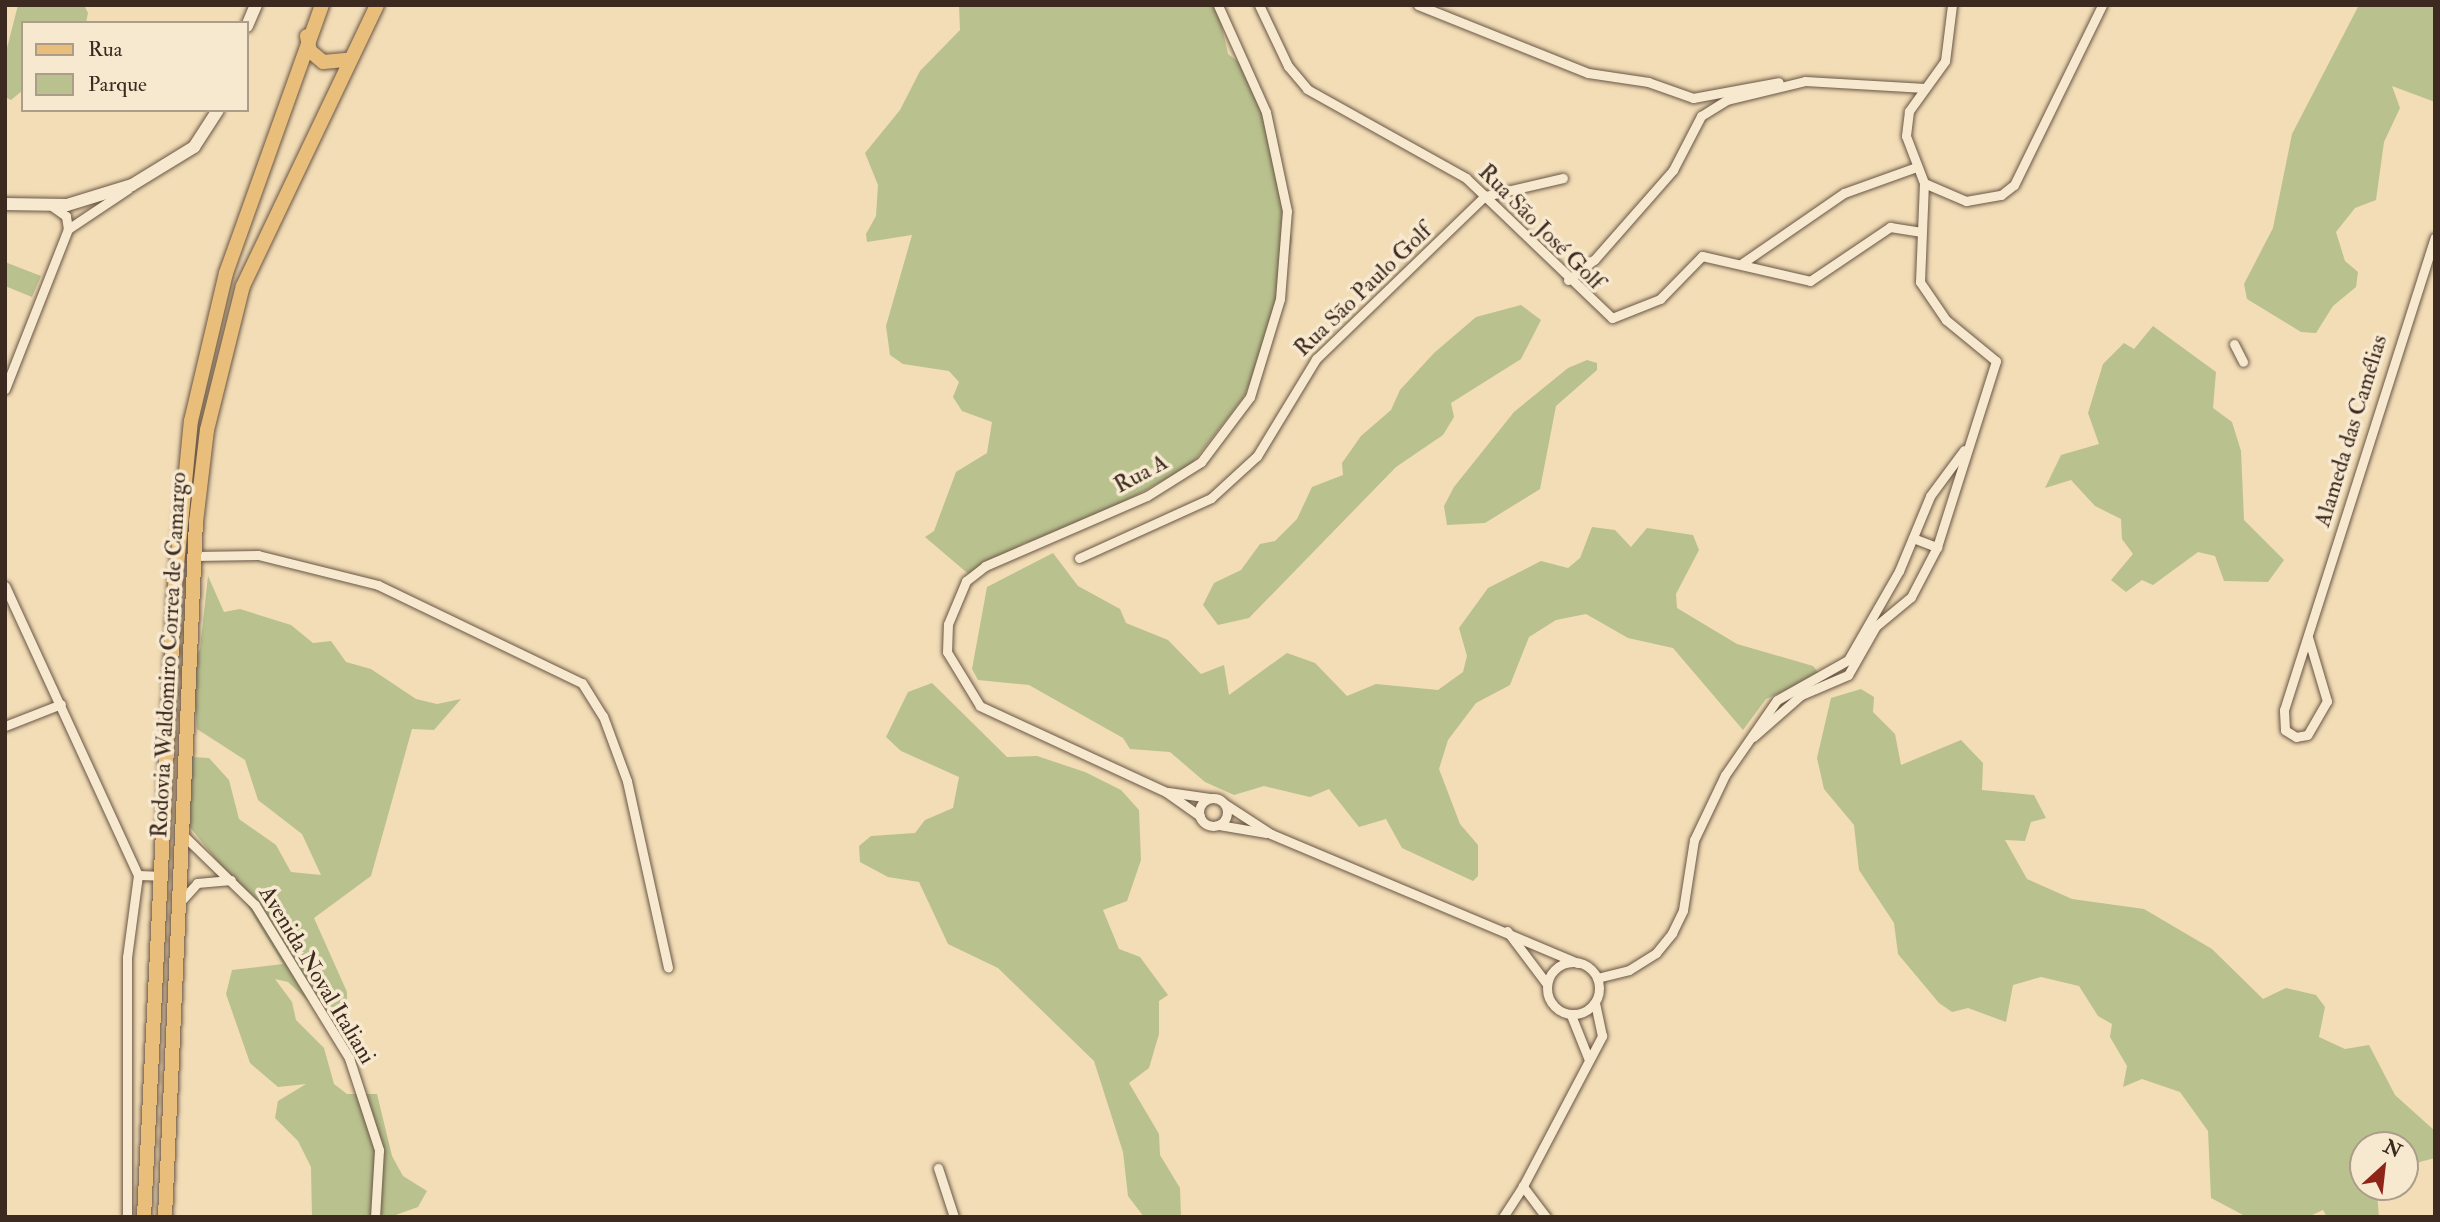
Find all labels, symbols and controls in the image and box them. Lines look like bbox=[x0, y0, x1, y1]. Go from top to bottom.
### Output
legend bbox=[21, 21, 248, 112]
text: Rua bbox=[88, 36, 122, 63]
text: Parque bbox=[88, 71, 147, 98]
street label: Rua São José Golf bbox=[1472, 158, 1610, 296]
street label: Rua São Paulo Golf bbox=[1289, 217, 1437, 363]
street label: Alameda das Camélias bbox=[2309, 332, 2393, 530]
street label: Rua A bbox=[1109, 448, 1173, 500]
street label: Rodovia Waldomiro Correa de Camargo bbox=[146, 471, 192, 839]
street label: Avenida Noval Italiani bbox=[253, 881, 381, 1069]
north arrow bbox=[2349, 1131, 2419, 1201]
text: N bbox=[2380, 1135, 2406, 1164]

